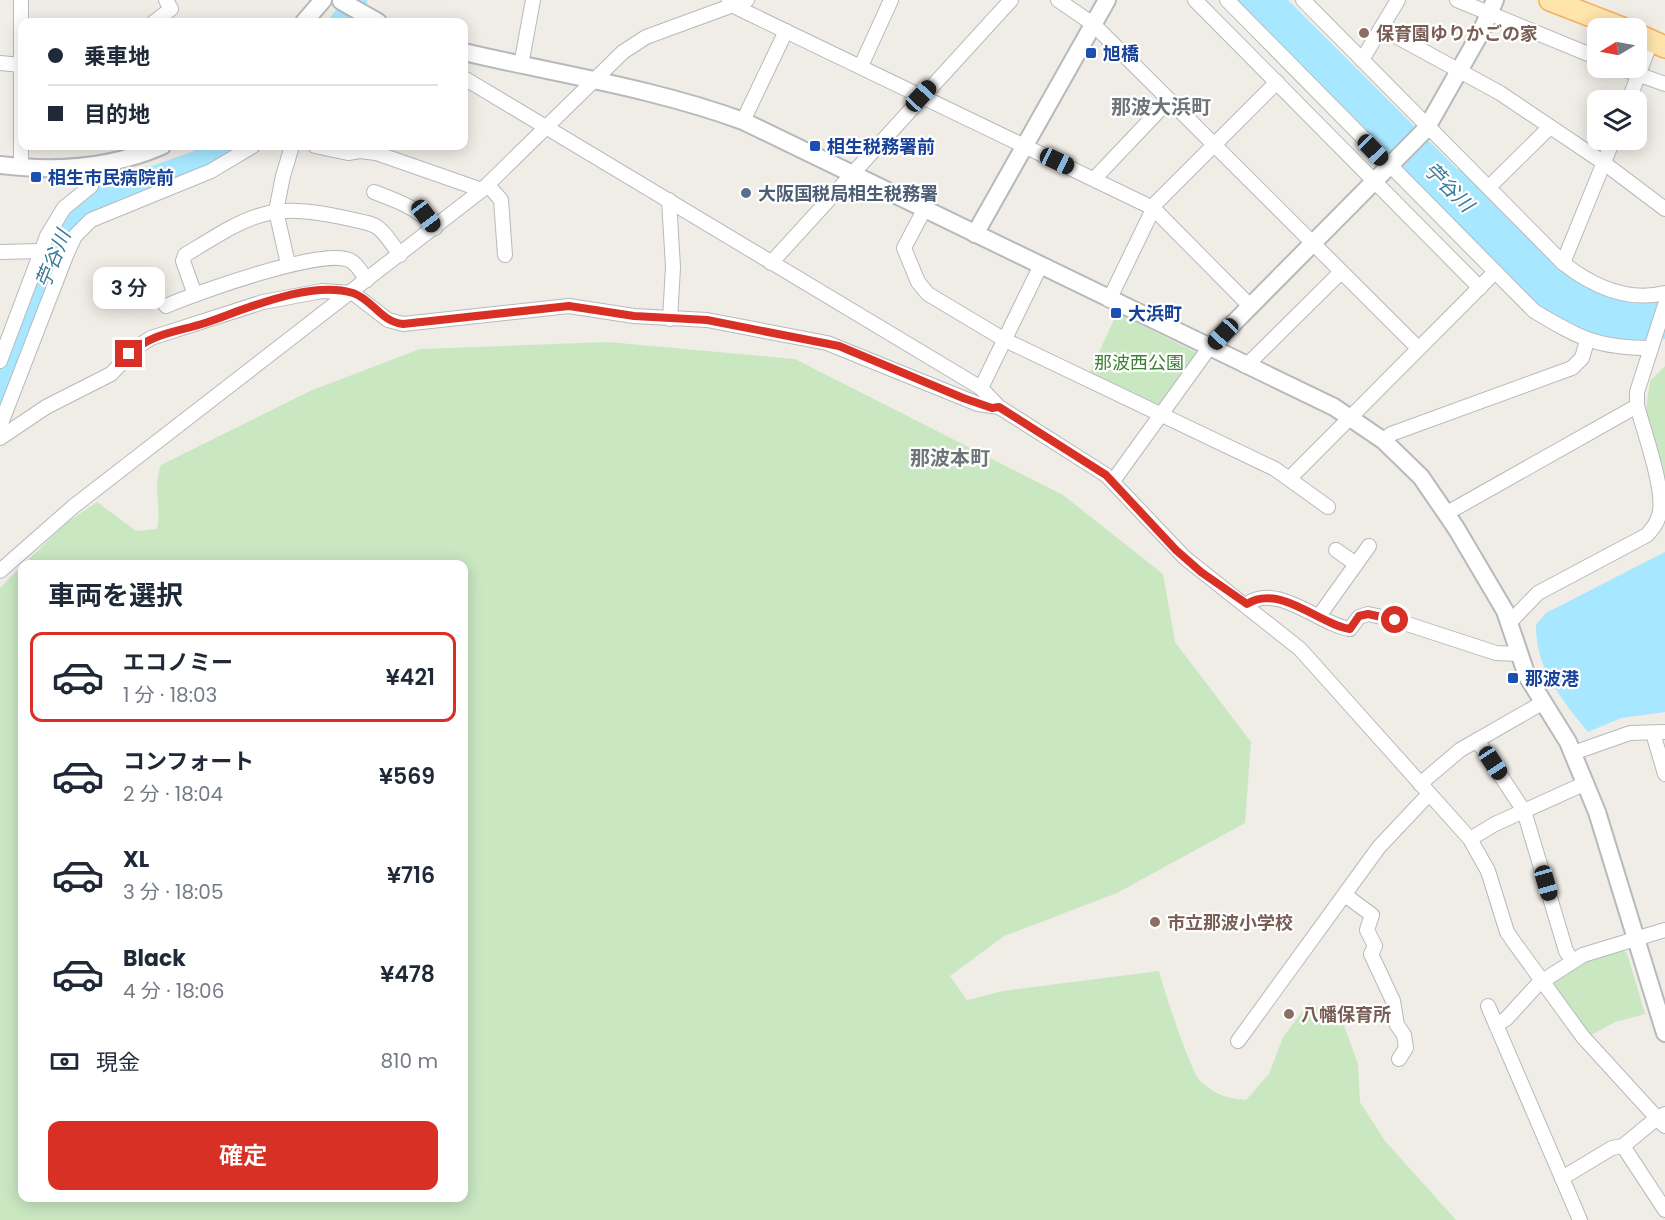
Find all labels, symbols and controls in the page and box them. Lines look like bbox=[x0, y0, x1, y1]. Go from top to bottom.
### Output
north arrow bbox=[1587, 18, 1647, 78]
map controls bbox=[1587, 18, 1647, 150]
place label: 保育園ゆりかごの家 bbox=[1376, 21, 1538, 46]
marker: 保育園ゆりかごの家 bbox=[1357, 26, 1371, 40]
text: 乗車地 bbox=[84, 41, 150, 72]
place label: 旭橋 bbox=[1103, 41, 1139, 66]
marker: 旭橋 bbox=[1084, 46, 1098, 60]
car bbox=[902, 77, 940, 115]
button: layers bbox=[1587, 90, 1647, 150]
district label: 那波大浜町 bbox=[1111, 93, 1211, 121]
text: 目的地 bbox=[84, 99, 150, 130]
car bbox=[1354, 131, 1392, 169]
place label: 相生税務署前 bbox=[827, 134, 935, 159]
marker: 相生税務署前 bbox=[808, 139, 822, 153]
car bbox=[1037, 145, 1077, 177]
water label: 苧谷川 bbox=[1418, 156, 1482, 220]
place label: 相生市民病院前 bbox=[48, 165, 174, 190]
marker: 相生市民病院前 bbox=[29, 170, 43, 184]
place label: 大阪国税局相生税務署 bbox=[758, 181, 938, 206]
marker: 大阪国税局相生税務署 bbox=[739, 186, 753, 200]
car bbox=[408, 196, 444, 236]
water label: 苧谷川 bbox=[29, 224, 78, 292]
callout: 3 分 bbox=[93, 267, 165, 309]
text: 3 分 bbox=[111, 274, 147, 302]
place label: 大浜町 bbox=[1128, 301, 1182, 326]
marker: 大浜町 bbox=[1109, 306, 1123, 320]
car bbox=[1204, 315, 1242, 353]
route end bbox=[115, 340, 142, 367]
park label: 那波西公園 bbox=[1094, 350, 1184, 375]
district label: 那波本町 bbox=[910, 444, 990, 472]
text: 車両を選択 bbox=[48, 577, 183, 614]
route start bbox=[1381, 606, 1408, 633]
text: エコノミー bbox=[123, 647, 233, 678]
icon: car bbox=[51, 650, 105, 704]
text: ¥421 bbox=[386, 662, 435, 693]
place label: 那波港 bbox=[1525, 666, 1579, 691]
marker: 那波港 bbox=[1506, 671, 1520, 685]
text: 1 分 · 18:03 bbox=[123, 681, 217, 709]
car bbox=[1476, 743, 1510, 783]
text: コンフォート bbox=[123, 746, 254, 777]
icon: car bbox=[51, 749, 105, 803]
text: ¥569 bbox=[379, 761, 435, 792]
text: 2 分 · 18:04 bbox=[123, 780, 223, 808]
text: XL bbox=[123, 844, 149, 875]
icon: car bbox=[51, 848, 105, 902]
text: ¥716 bbox=[387, 860, 435, 891]
car bbox=[1532, 863, 1560, 903]
text: 3 分 · 18:05 bbox=[123, 878, 223, 906]
place label: 市立那波小学校 bbox=[1167, 910, 1293, 935]
marker: 市立那波小学校 bbox=[1148, 915, 1162, 929]
text: Black bbox=[123, 943, 186, 974]
icon: car bbox=[51, 947, 105, 1001]
text: ¥478 bbox=[380, 959, 435, 990]
text: 4 分 · 18:06 bbox=[123, 977, 224, 1005]
place label: 八幡保育所 bbox=[1301, 1002, 1391, 1027]
marker: 八幡保育所 bbox=[1282, 1007, 1296, 1021]
icon: cash bbox=[48, 1045, 81, 1078]
text: 現金 bbox=[96, 1047, 140, 1078]
text: 810 m bbox=[380, 1047, 438, 1075]
button: 確定 bbox=[48, 1121, 438, 1190]

